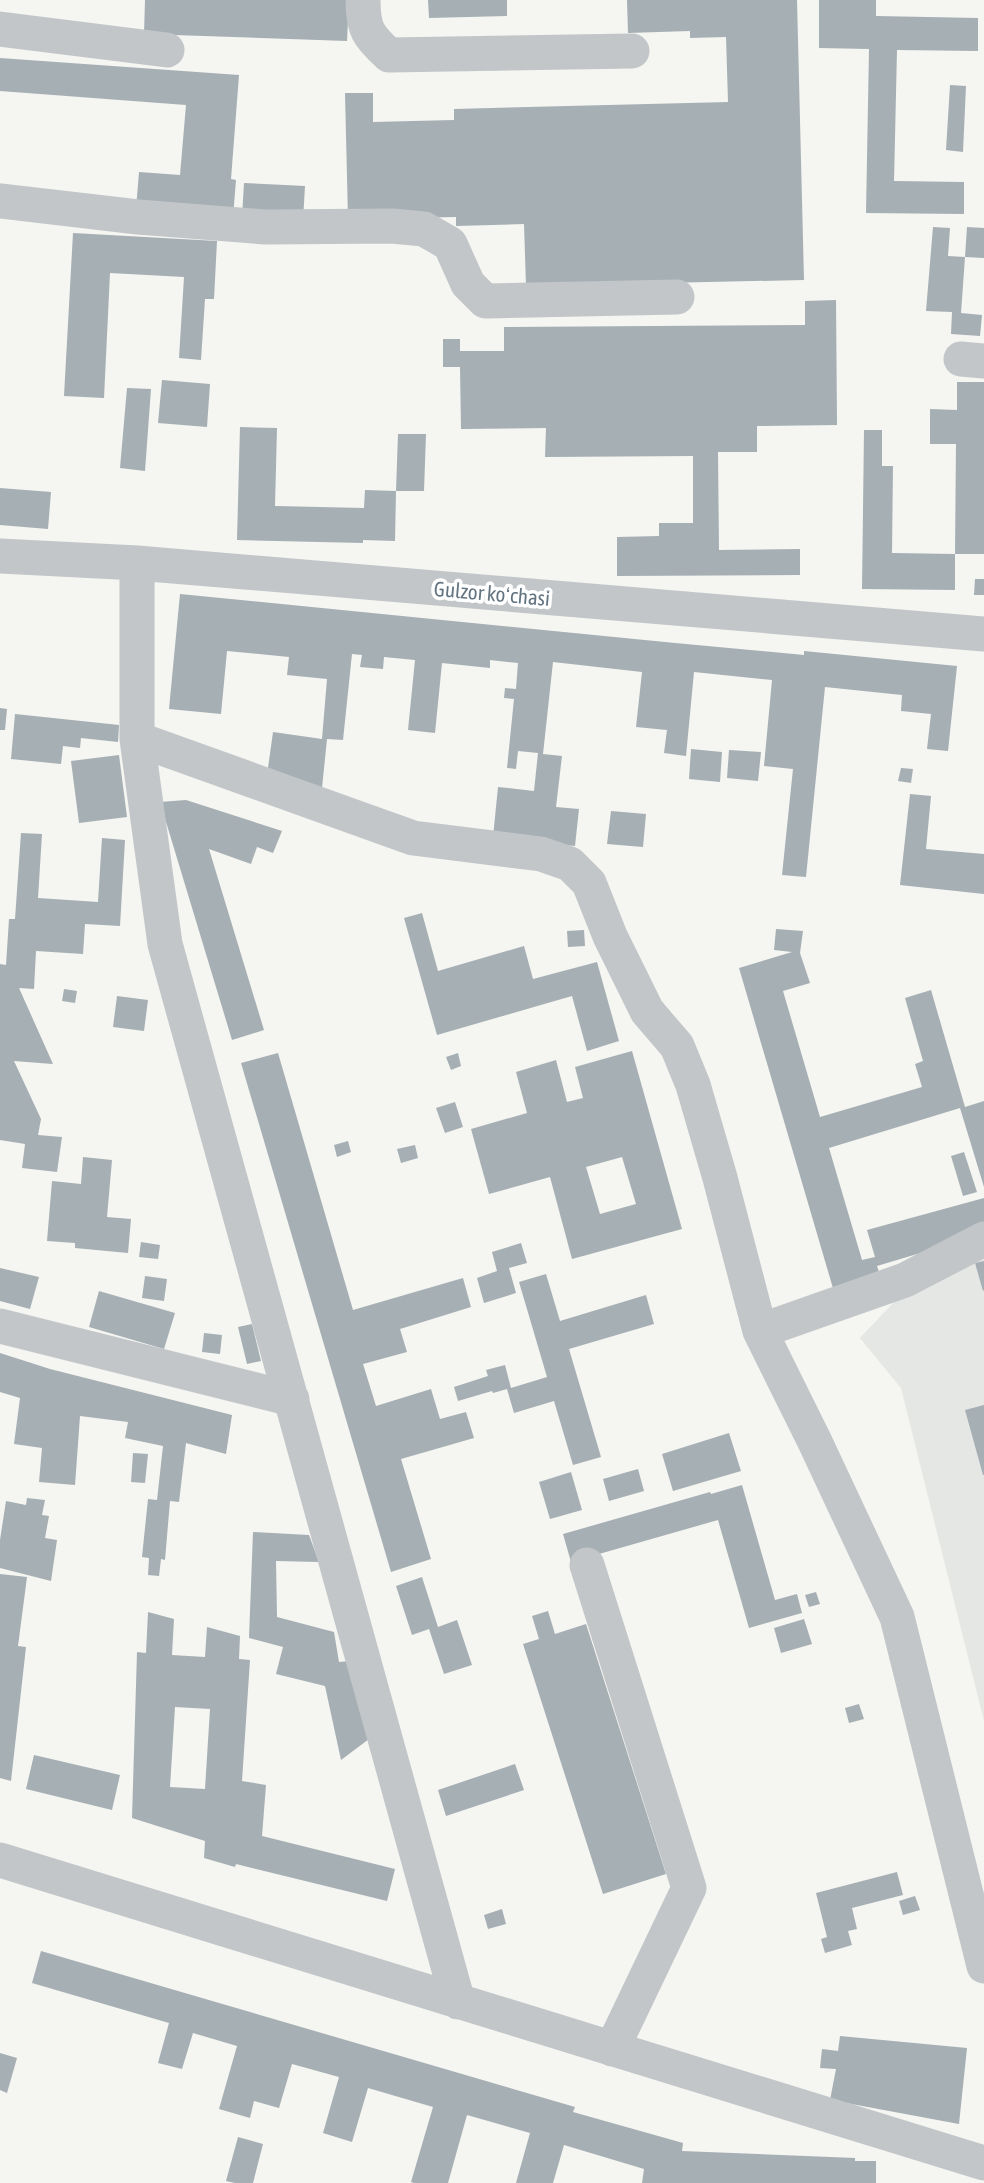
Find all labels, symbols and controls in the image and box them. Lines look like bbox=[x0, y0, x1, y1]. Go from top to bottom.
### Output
street label: Gulzor koʻchasi bbox=[433, 576, 551, 610]

